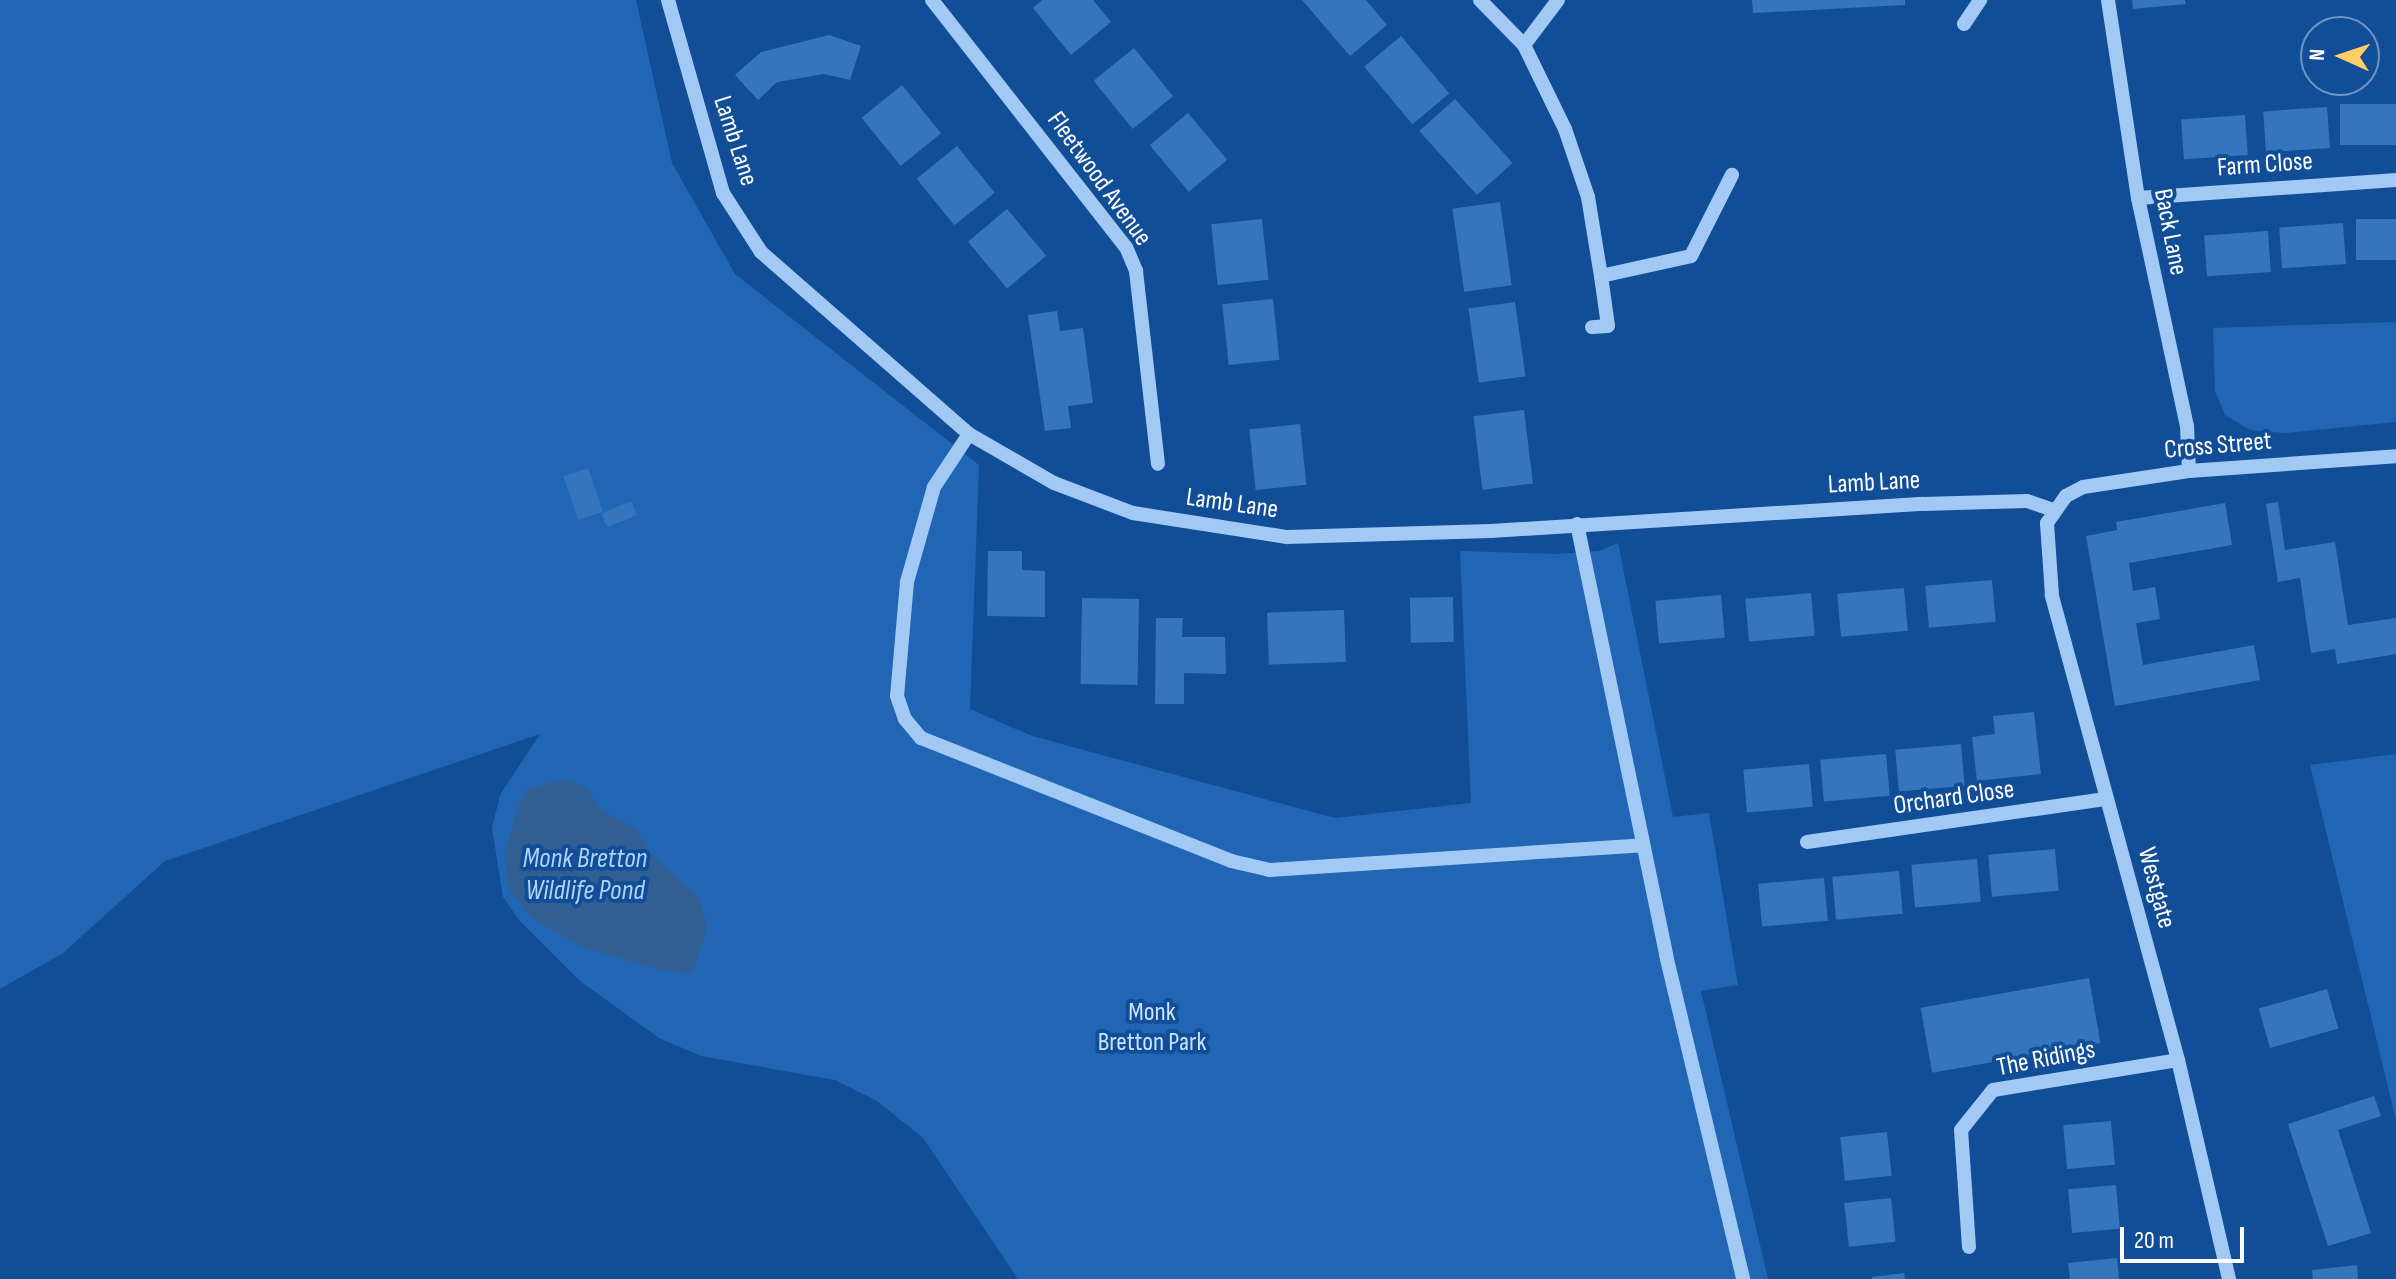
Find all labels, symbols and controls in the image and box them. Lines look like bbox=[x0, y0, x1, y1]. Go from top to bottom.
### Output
north arrow bbox=[2300, 16, 2380, 96]
text: N bbox=[2304, 48, 2331, 61]
street label: Lamb Lane bbox=[706, 92, 764, 190]
street label: Fleetwood Avenue bbox=[1040, 106, 1158, 252]
street label: Farm Close bbox=[2216, 146, 2314, 184]
street label: Back Lane bbox=[2146, 186, 2194, 278]
street label: Cross Street bbox=[2163, 426, 2273, 466]
street label: Lamb Lane bbox=[1827, 465, 1921, 501]
street label: Lamb Lane bbox=[1184, 482, 1280, 526]
street label: Orchard Close bbox=[1892, 774, 2016, 822]
water label: Monk Bretton Wildlife Pond bbox=[523, 842, 647, 908]
street label: Westgate bbox=[2130, 844, 2182, 932]
park label: Monk Bretton Park bbox=[1098, 997, 1206, 1058]
street label: The Ridings bbox=[1994, 1034, 2098, 1084]
scale bar bbox=[2124, 1211, 2248, 1261]
text: 20 m bbox=[2134, 1226, 2174, 1255]

